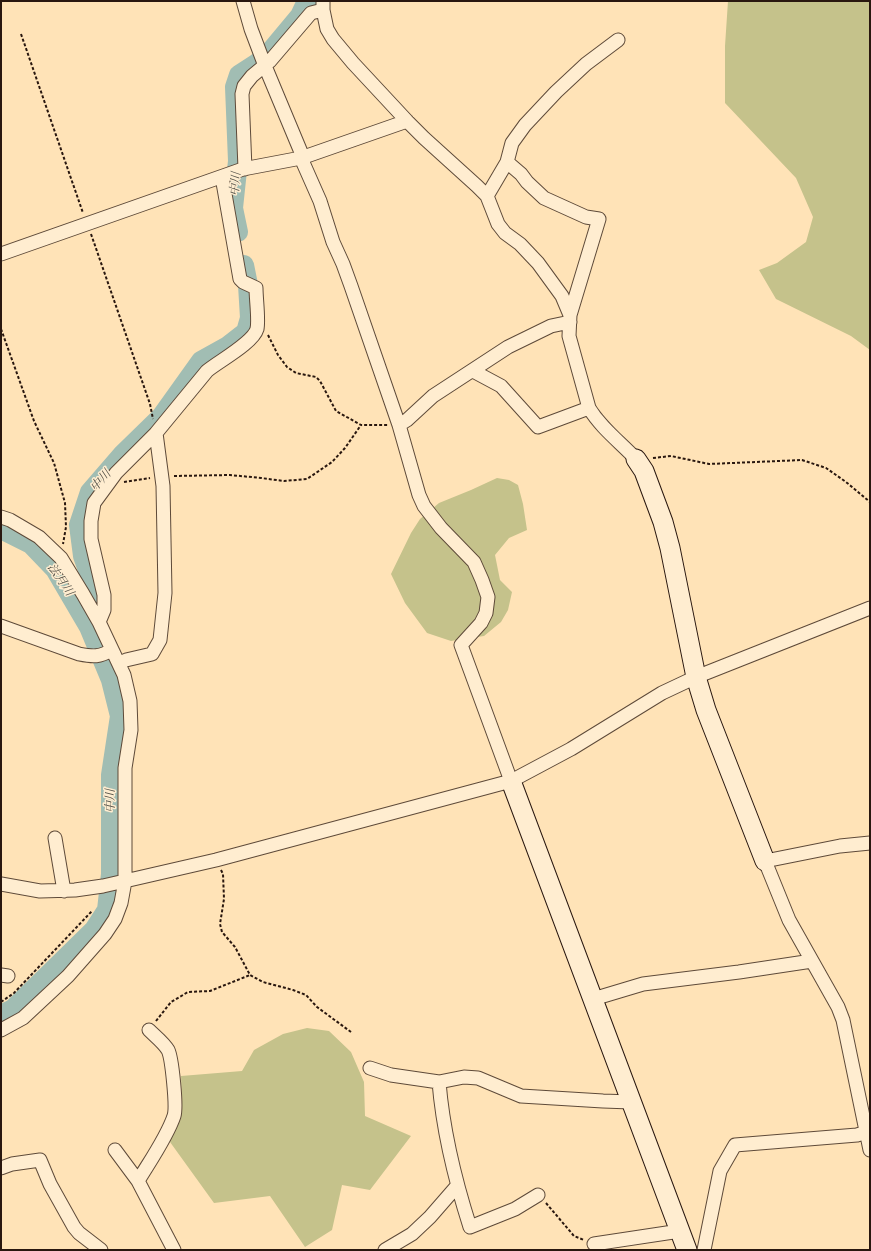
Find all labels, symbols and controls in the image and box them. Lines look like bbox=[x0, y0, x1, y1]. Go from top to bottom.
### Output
water label: 中川 bbox=[228, 171, 244, 197]
water label: 中川 bbox=[88, 467, 114, 495]
water label: 法月川 bbox=[44, 561, 76, 599]
water label: 中川 bbox=[104, 789, 118, 813]

